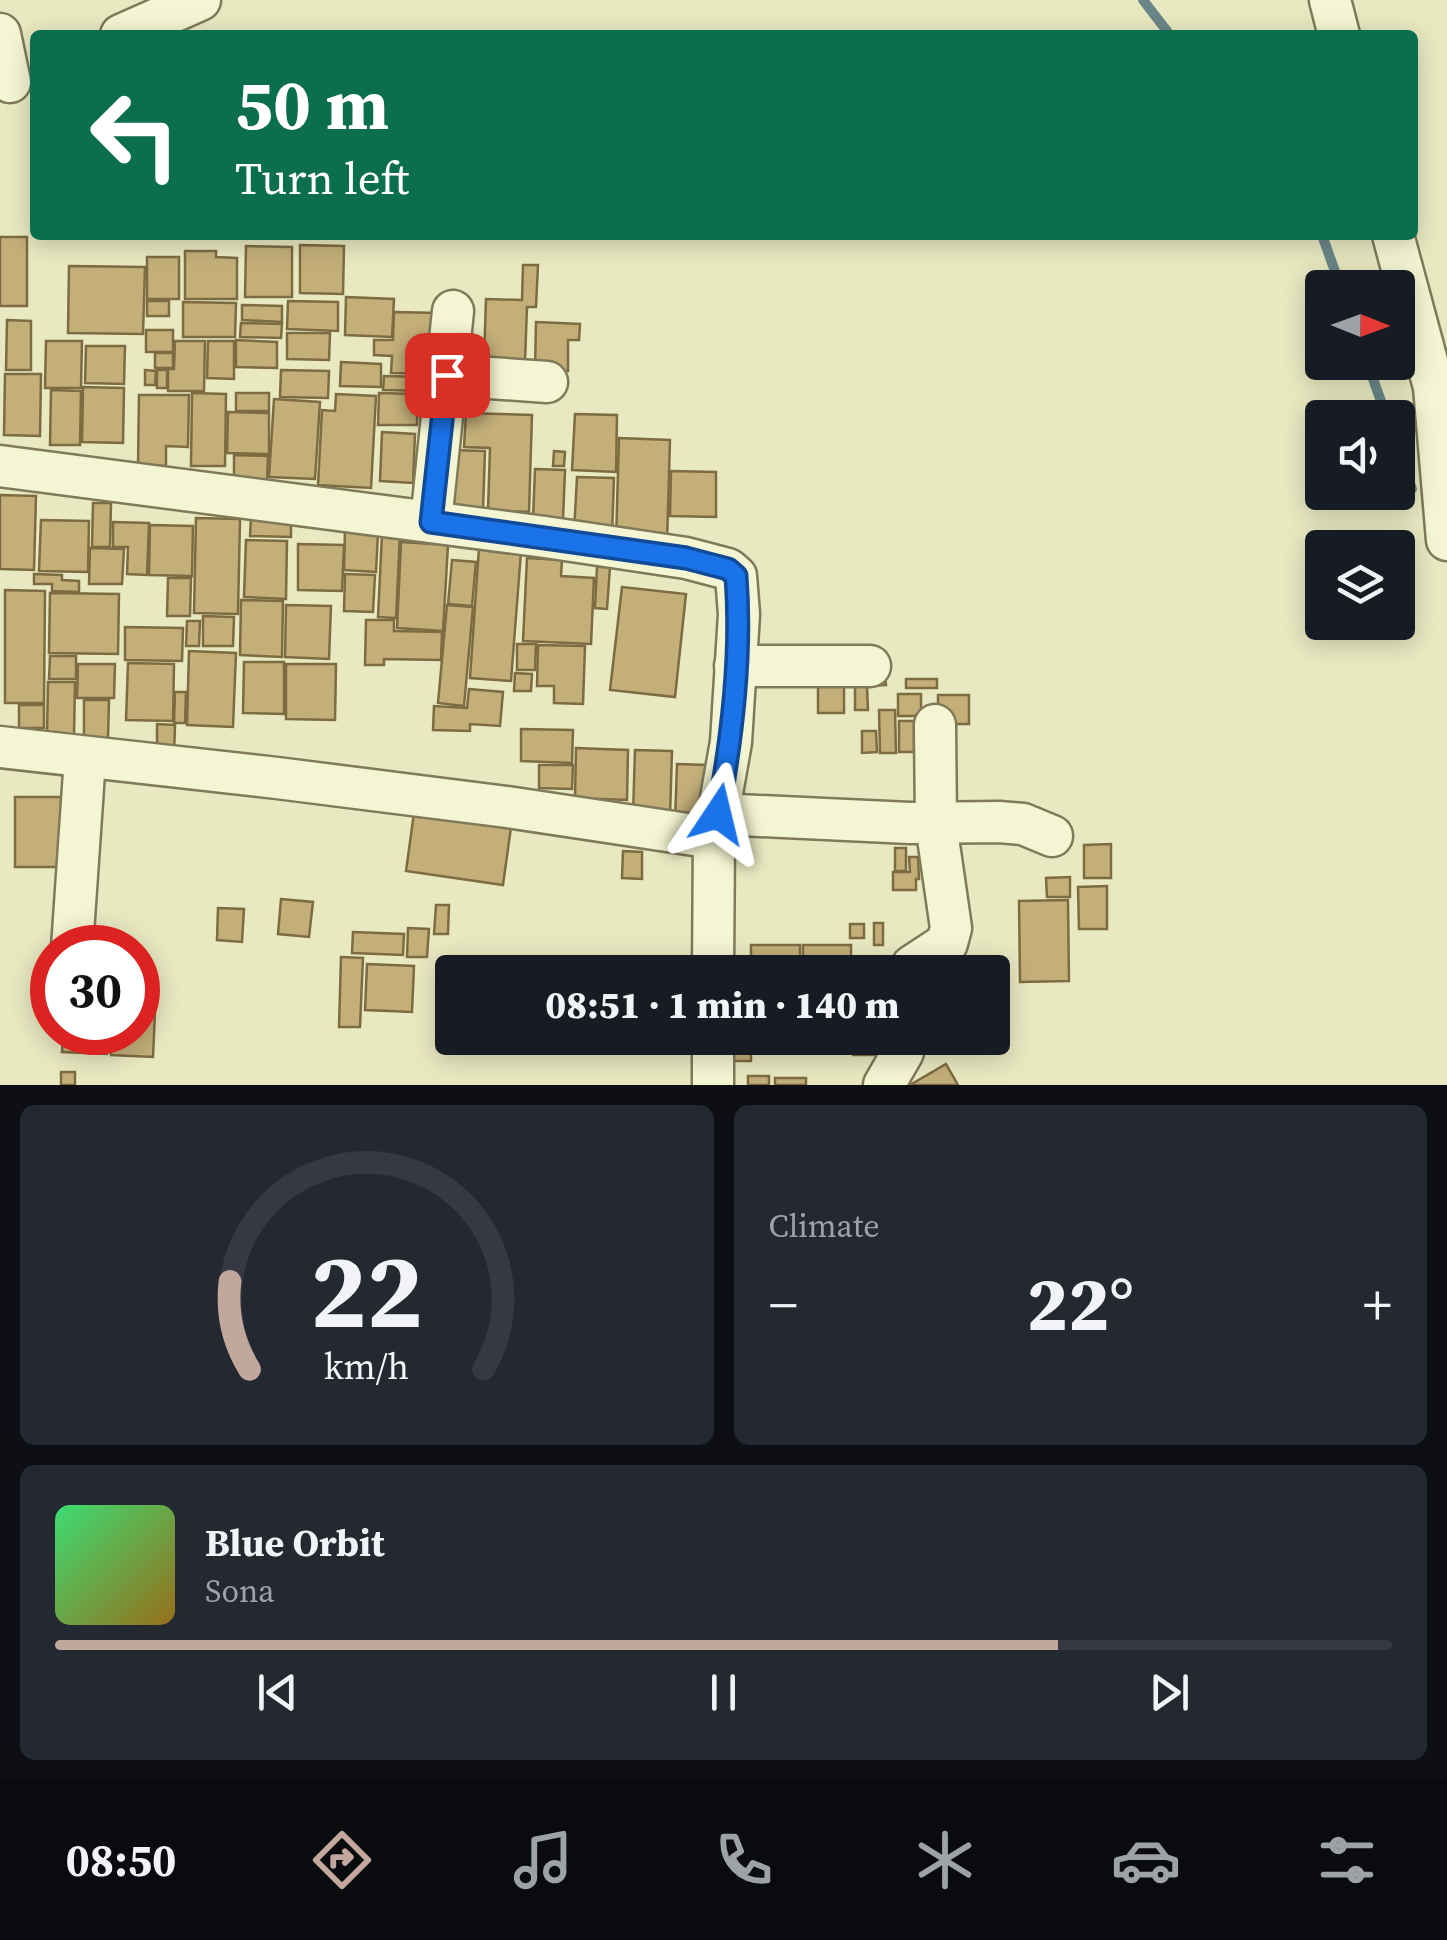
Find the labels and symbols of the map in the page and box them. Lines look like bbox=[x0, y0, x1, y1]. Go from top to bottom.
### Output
north arrow bbox=[1305, 270, 1415, 380]
pin bbox=[405, 333, 490, 418]
position arrow bbox=[666, 762, 770, 866]
speed limit sign: 30 bbox=[30, 925, 160, 1055]

